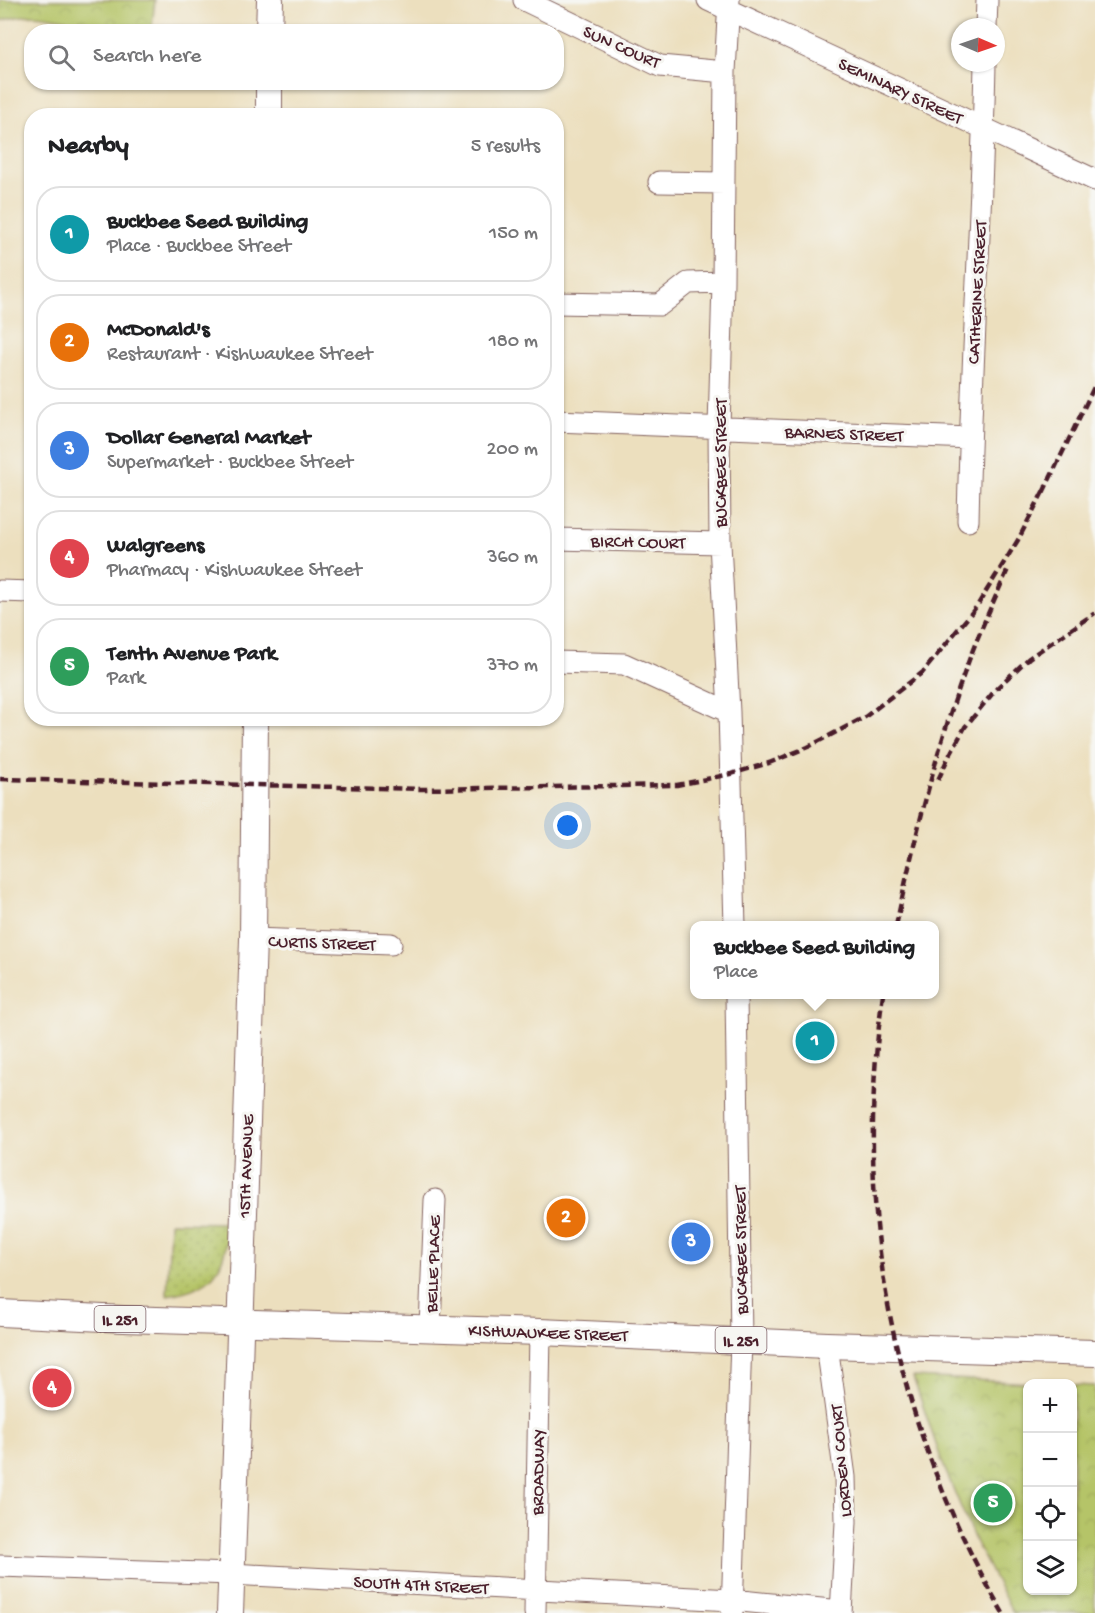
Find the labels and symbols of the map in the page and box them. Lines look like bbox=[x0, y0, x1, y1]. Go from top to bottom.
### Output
north arrow bbox=[951, 18, 1005, 72]
street label: SUN COURT bbox=[579, 22, 664, 75]
street label: SEMINARY STREET bbox=[834, 54, 966, 131]
street label: CATHERINE STREET bbox=[964, 219, 993, 365]
street label: BUCKBEE STREET bbox=[712, 397, 733, 529]
street label: BARNES STREET bbox=[783, 423, 905, 448]
street label: BIRCH COURT bbox=[589, 532, 686, 555]
your location bbox=[553, 811, 582, 840]
street label: CURTIS STREET bbox=[268, 932, 377, 957]
pin: 1 bbox=[796, 1018, 834, 1064]
street label: 15TH AVENUE bbox=[235, 1113, 260, 1219]
street label: BUCKBEE STREET bbox=[731, 1184, 754, 1316]
pin: 2 bbox=[546, 1196, 586, 1240]
street label: BELLE PLACE bbox=[422, 1214, 447, 1314]
pin: 3 bbox=[672, 1220, 710, 1264]
road number: IL 251 bbox=[94, 1306, 146, 1332]
street label: KISHWAUKEE STREET bbox=[468, 1321, 629, 1348]
road number: IL 251 bbox=[716, 1327, 766, 1353]
pin: 4 bbox=[32, 1366, 72, 1410]
street label: LORDEN COURT bbox=[827, 1402, 858, 1518]
street label: BROADWAY bbox=[528, 1429, 551, 1516]
pin: 5 bbox=[974, 1480, 1012, 1526]
street label: SOUTH 4TH STREET bbox=[353, 1572, 490, 1601]

